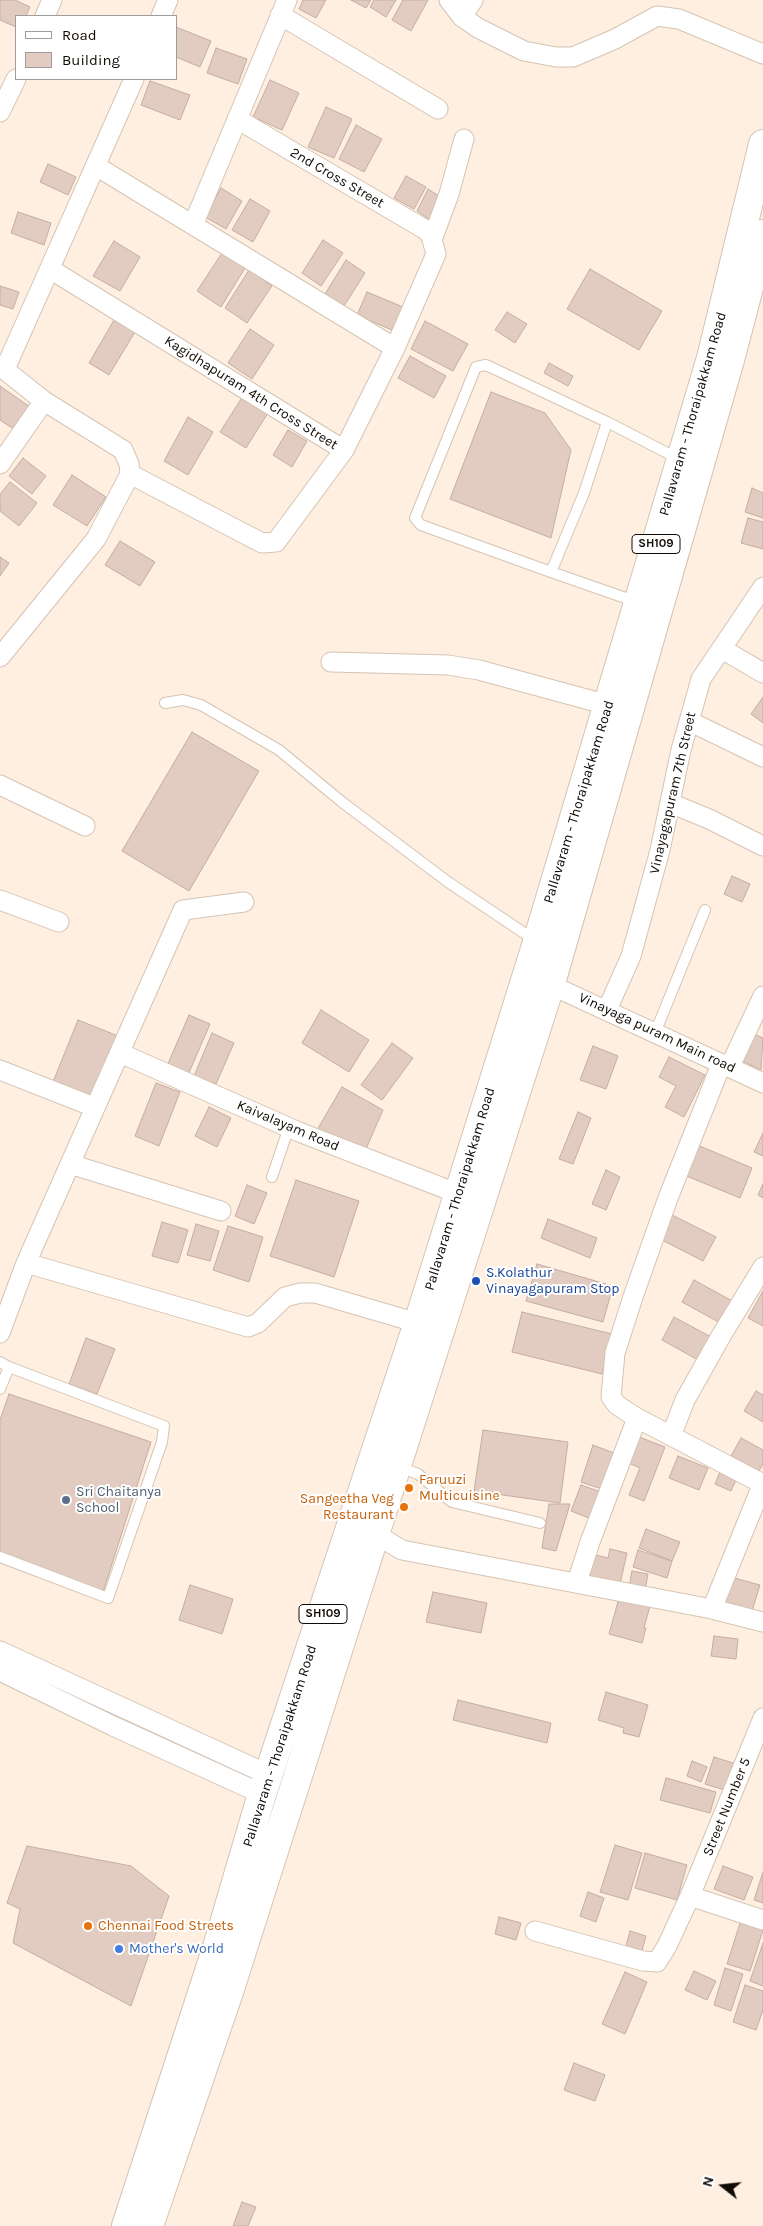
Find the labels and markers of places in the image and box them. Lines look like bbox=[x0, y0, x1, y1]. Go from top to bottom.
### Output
place label: S.Kolathur Vinayagapuram Stop bbox=[486, 1265, 619, 1298]
marker: S.Kolathur Vinayagapuram Stop bbox=[470, 1275, 482, 1287]
place label: Faruuzi Multicuisine bbox=[419, 1472, 500, 1504]
marker: Faruuzi Multicuisine bbox=[403, 1482, 415, 1494]
place label: Sri Chaitanya School bbox=[76, 1484, 162, 1516]
place label: Sangeetha Veg Restaurant bbox=[300, 1491, 394, 1524]
marker: Sri Chaitanya School bbox=[60, 1494, 72, 1506]
marker: Sangeetha Veg Restaurant bbox=[398, 1501, 410, 1513]
place label: Chennai Food Streets bbox=[98, 1918, 234, 1934]
marker: Chennai Food Streets bbox=[82, 1920, 94, 1932]
place label: Mother's World bbox=[129, 1941, 224, 1957]
marker: Mother's World bbox=[113, 1943, 125, 1955]

